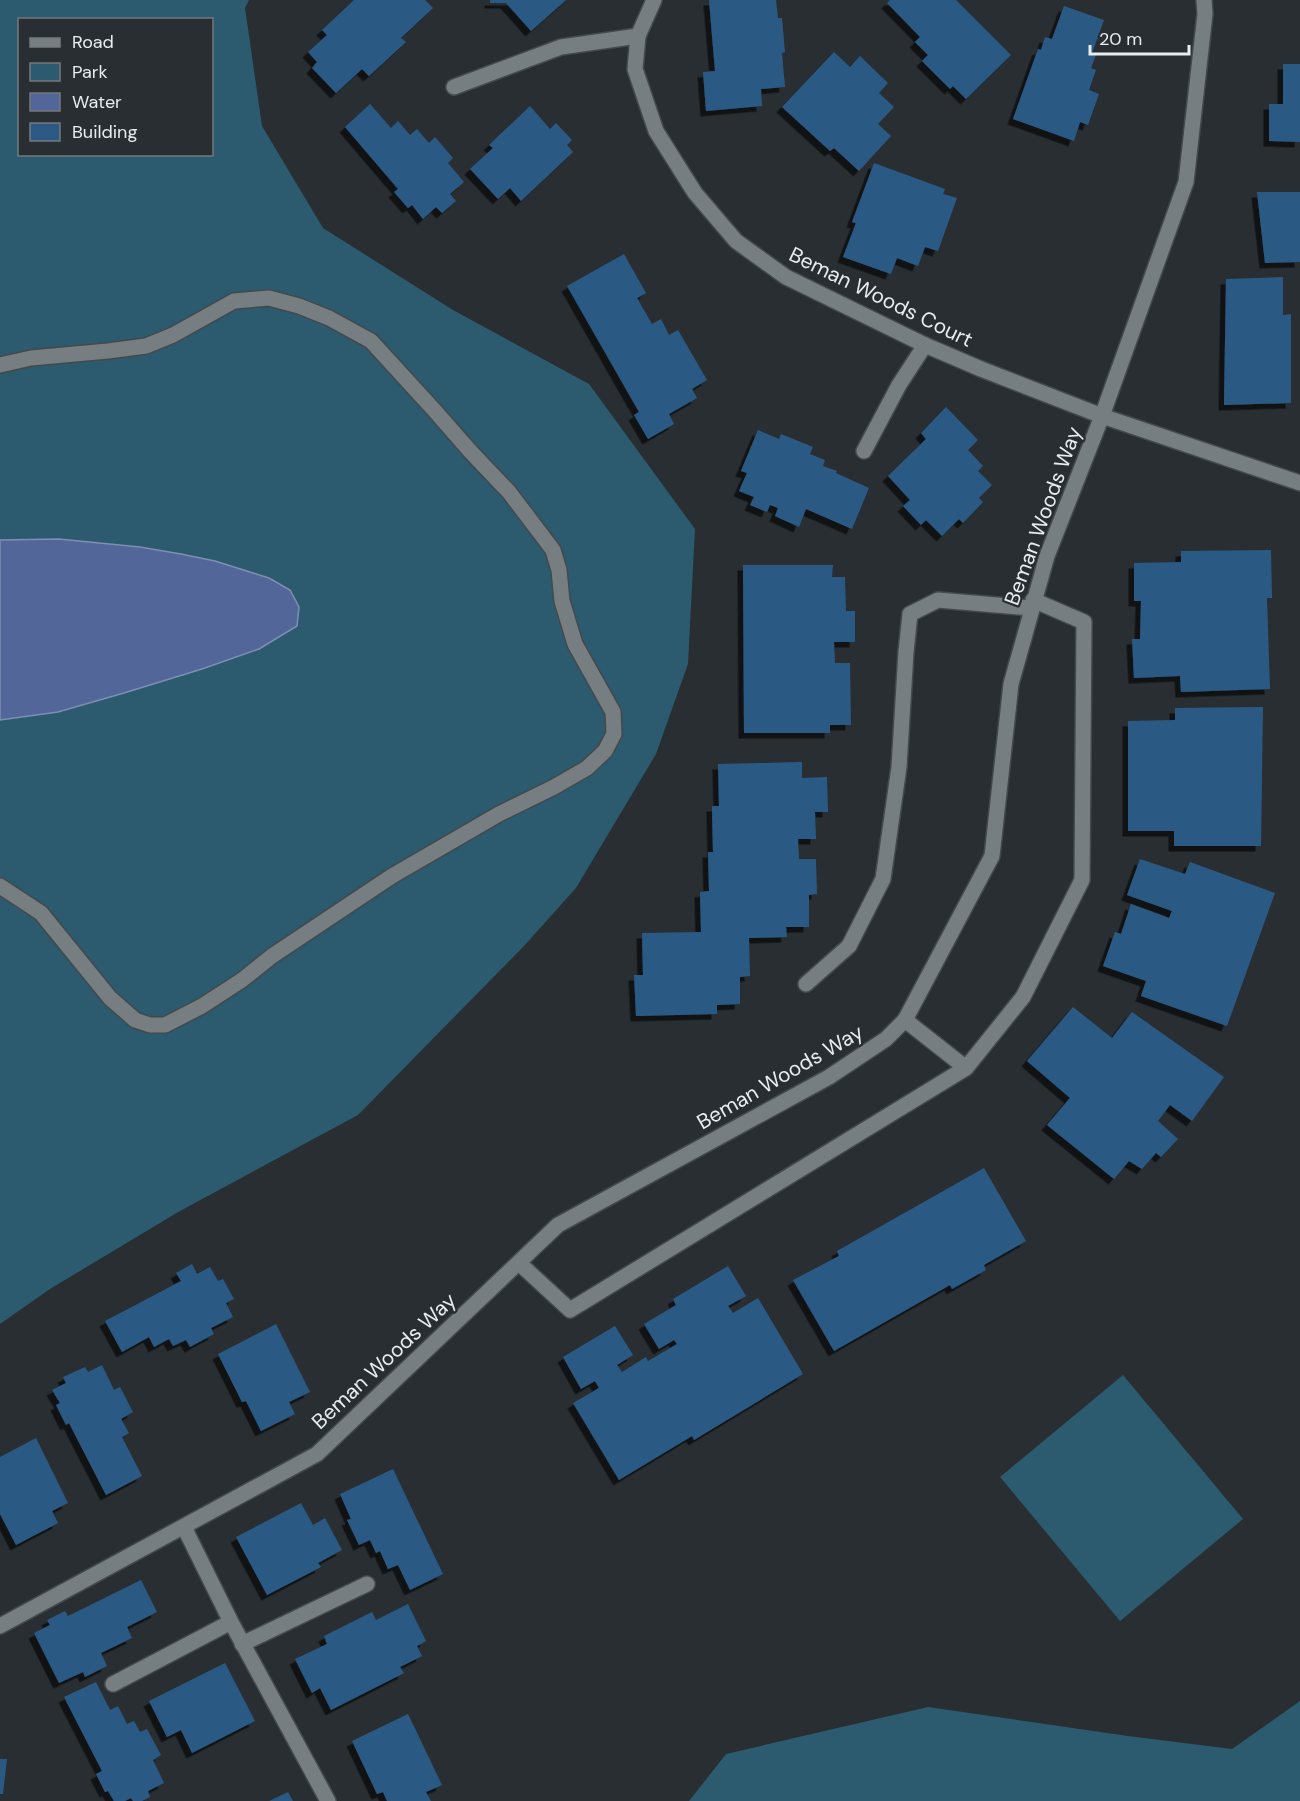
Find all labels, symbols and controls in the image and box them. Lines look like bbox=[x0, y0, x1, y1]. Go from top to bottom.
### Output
legend bbox=[18, 18, 213, 156]
scale bar bbox=[1090, 18, 1189, 56]
text: 20 m bbox=[1099, 27, 1142, 51]
text: Road bbox=[72, 30, 114, 54]
text: Park bbox=[72, 60, 108, 84]
text: Water bbox=[72, 90, 122, 114]
text: Building bbox=[72, 120, 137, 144]
street label: Beman Woods Court bbox=[784, 240, 978, 354]
street label: Beman Woods Way bbox=[998, 423, 1088, 609]
street label: Beman Woods Way bbox=[692, 1018, 869, 1136]
street label: Beman Woods Way bbox=[306, 1286, 462, 1435]

